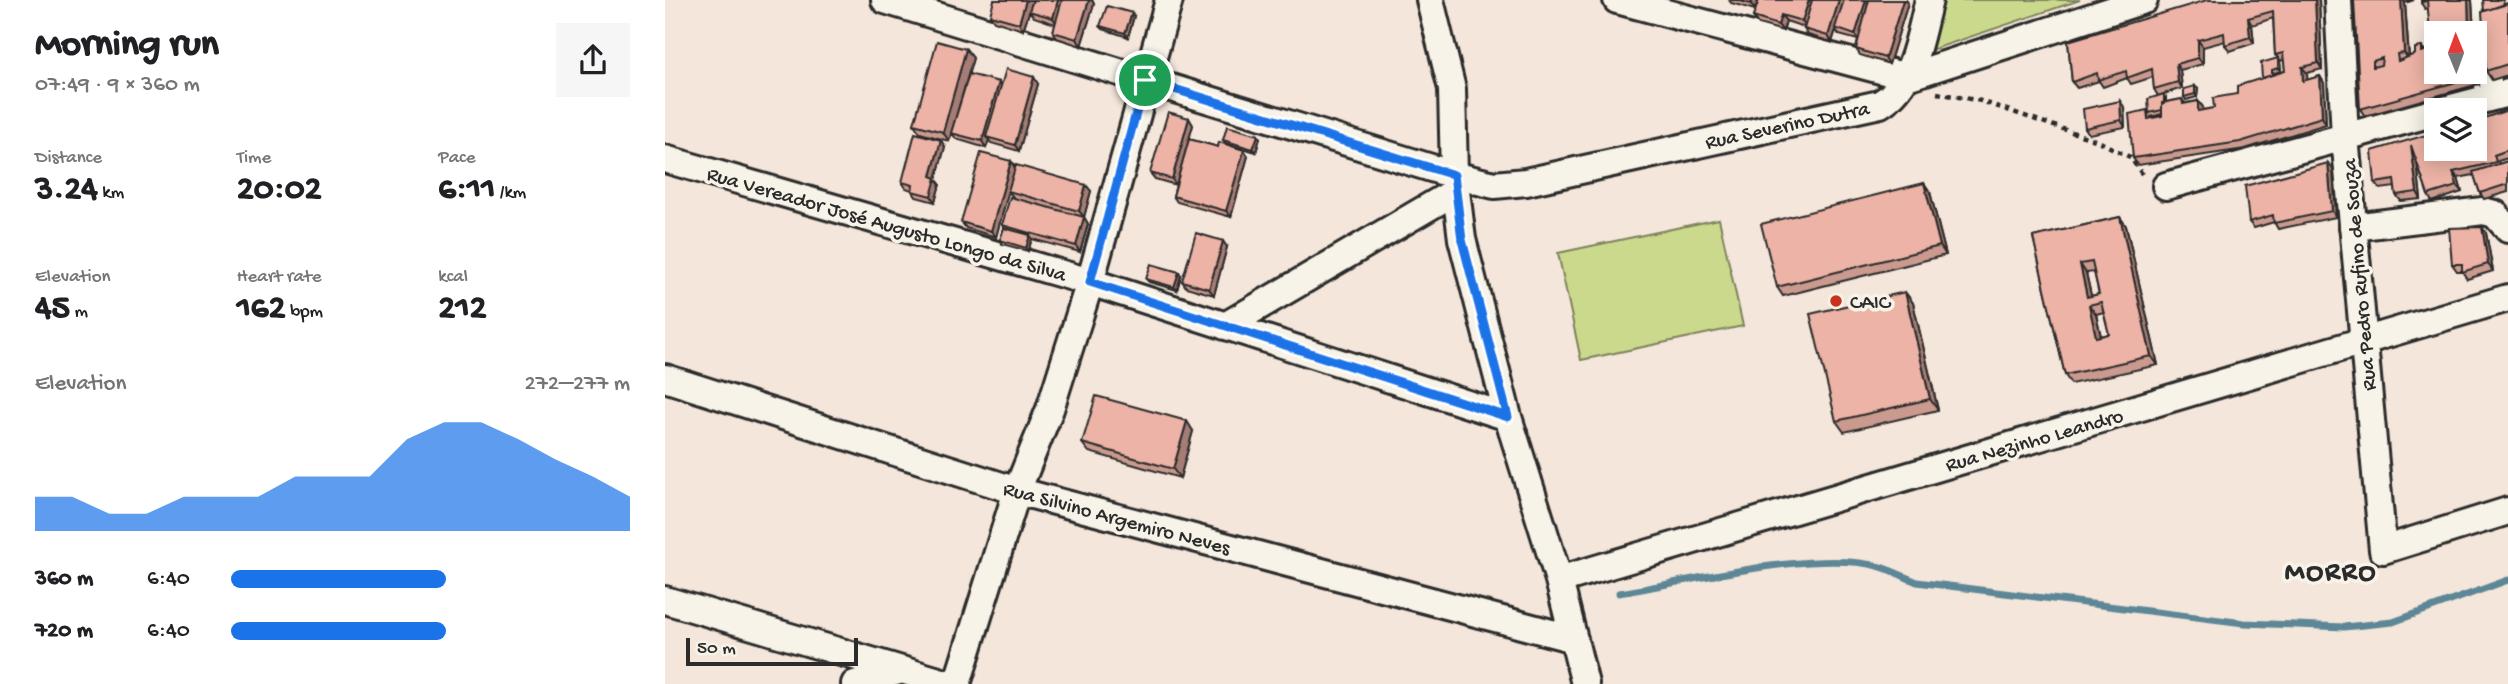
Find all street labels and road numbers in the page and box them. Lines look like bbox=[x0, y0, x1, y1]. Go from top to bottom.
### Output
street label: Rua Severino Dutra bbox=[1703, 98, 1873, 157]
street label: Rua Pedro Rufino de Souza bbox=[2339, 156, 2384, 392]
street label: Rua Vereador José Augusto Longo da Silva bbox=[704, 163, 1070, 290]
street label: Rua Nezinho Leandro bbox=[1943, 405, 2127, 480]
street label: Rua Silvino Argemiro Neves bbox=[1000, 478, 1233, 563]

